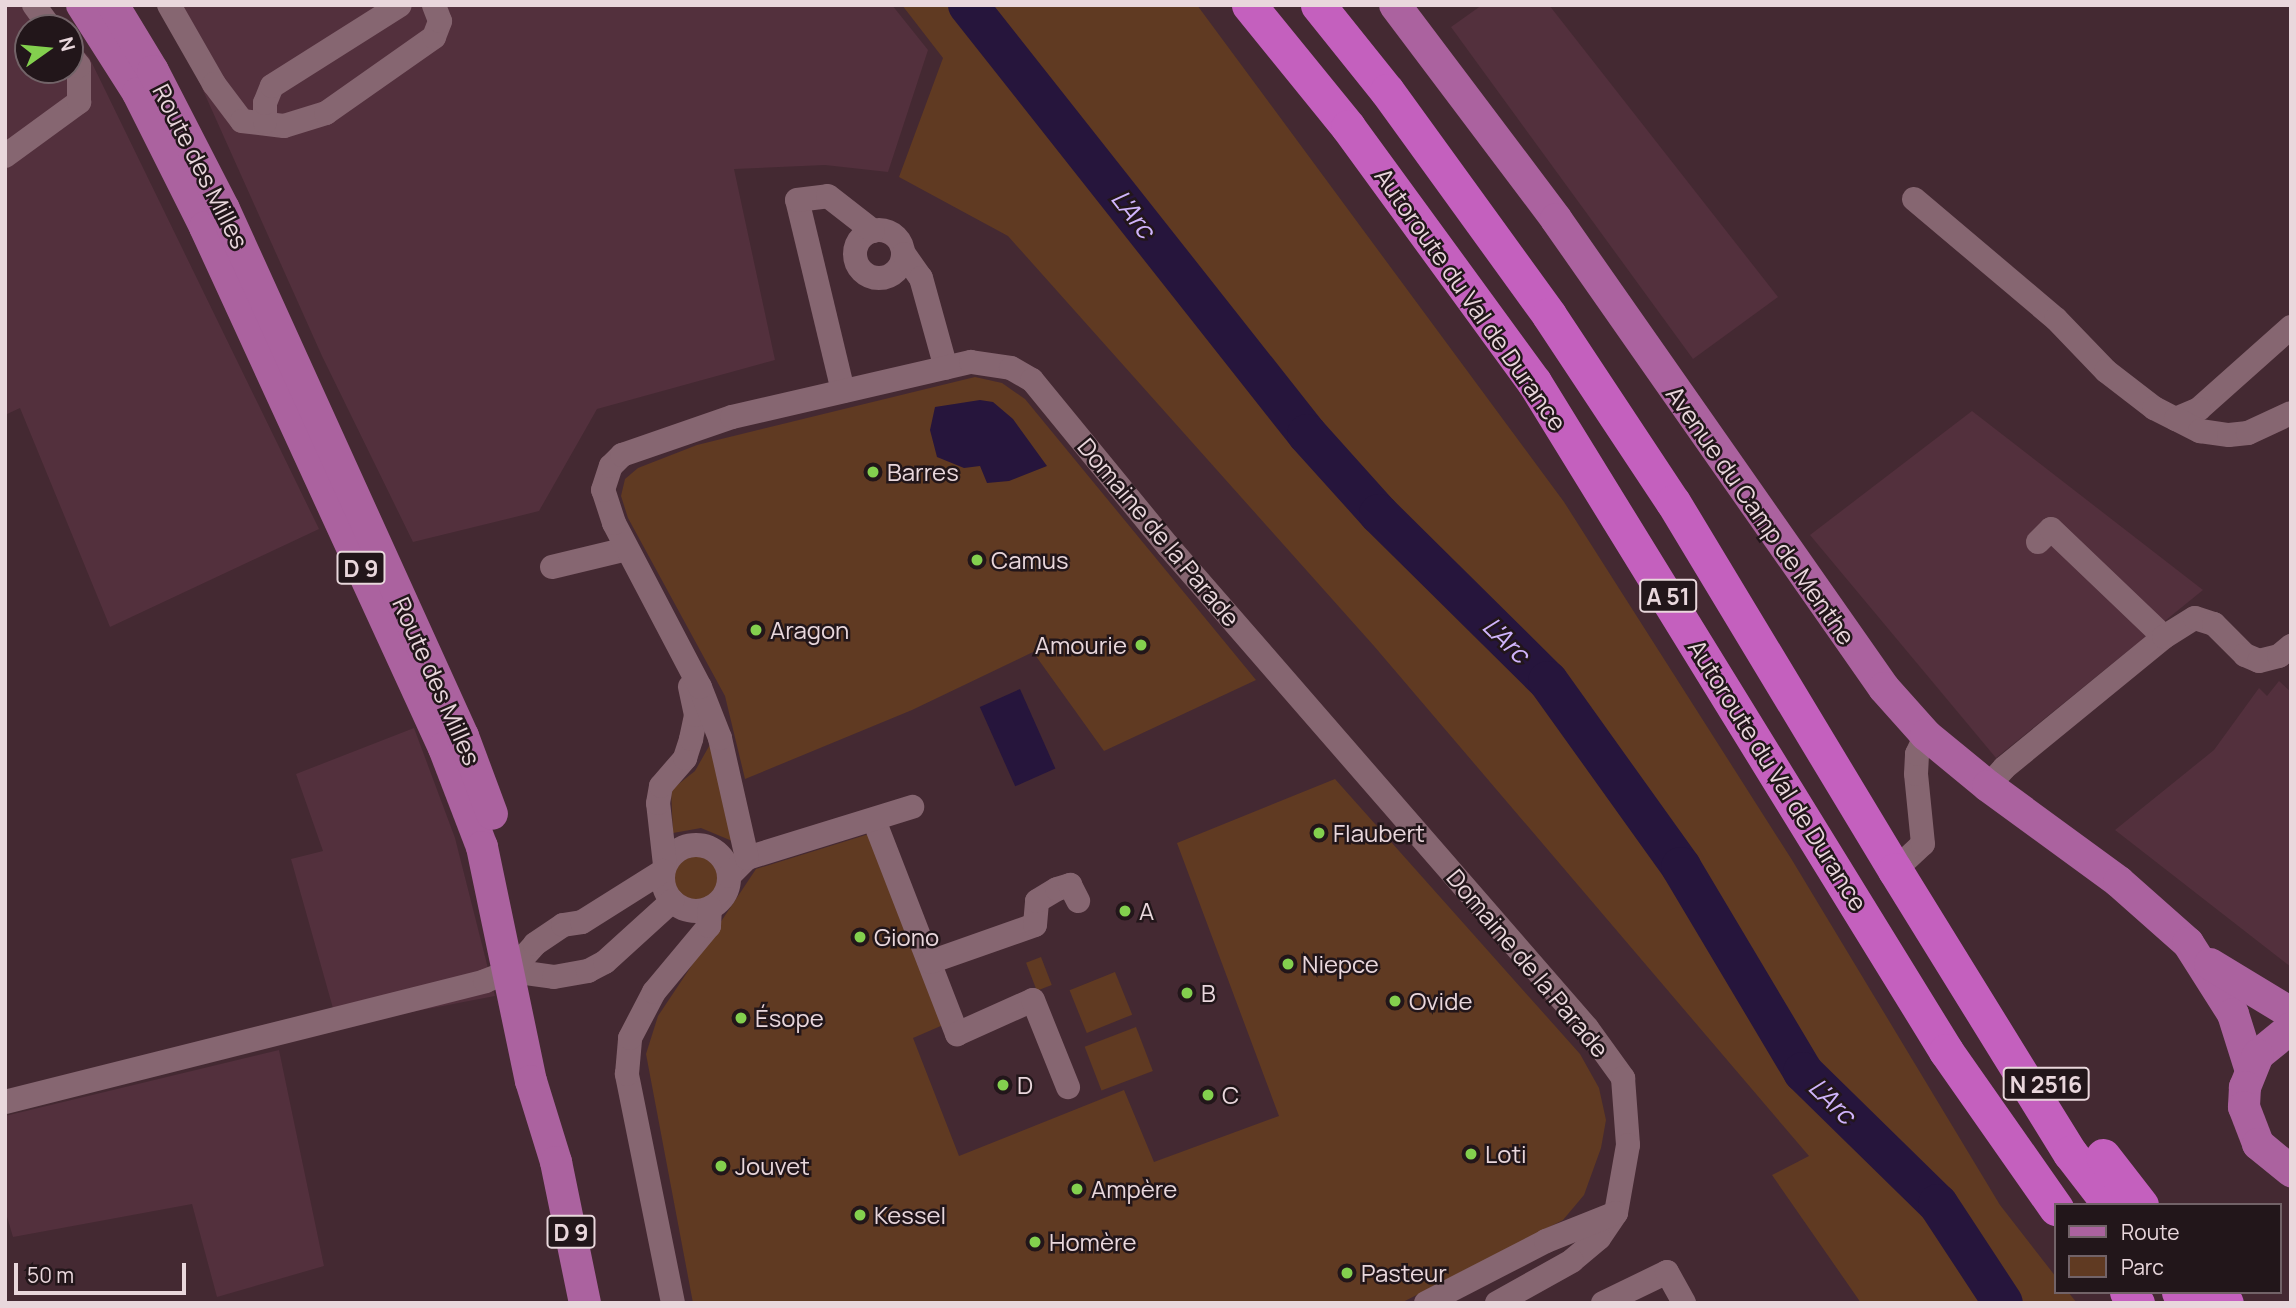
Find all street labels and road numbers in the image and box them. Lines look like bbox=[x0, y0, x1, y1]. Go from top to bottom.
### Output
street label: Route des Milles bbox=[147, 79, 255, 253]
street label: Autoroute du Val de Durance bbox=[1369, 162, 1573, 436]
street label: Avenue du Camp de Menthe bbox=[1661, 380, 1861, 650]
street label: Domaine de la Parade bbox=[1072, 432, 1246, 632]
road number: D 9 bbox=[335, 548, 387, 588]
road number: A 51 bbox=[1638, 576, 1698, 616]
street label: Route des Milles bbox=[387, 593, 487, 769]
street label: Autoroute du Val de Durance bbox=[1683, 634, 1873, 916]
street label: Domaine de la Parade bbox=[1441, 863, 1615, 1063]
road number: N 2516 bbox=[2002, 1064, 2090, 1104]
road number: D 9 bbox=[545, 1212, 597, 1252]

